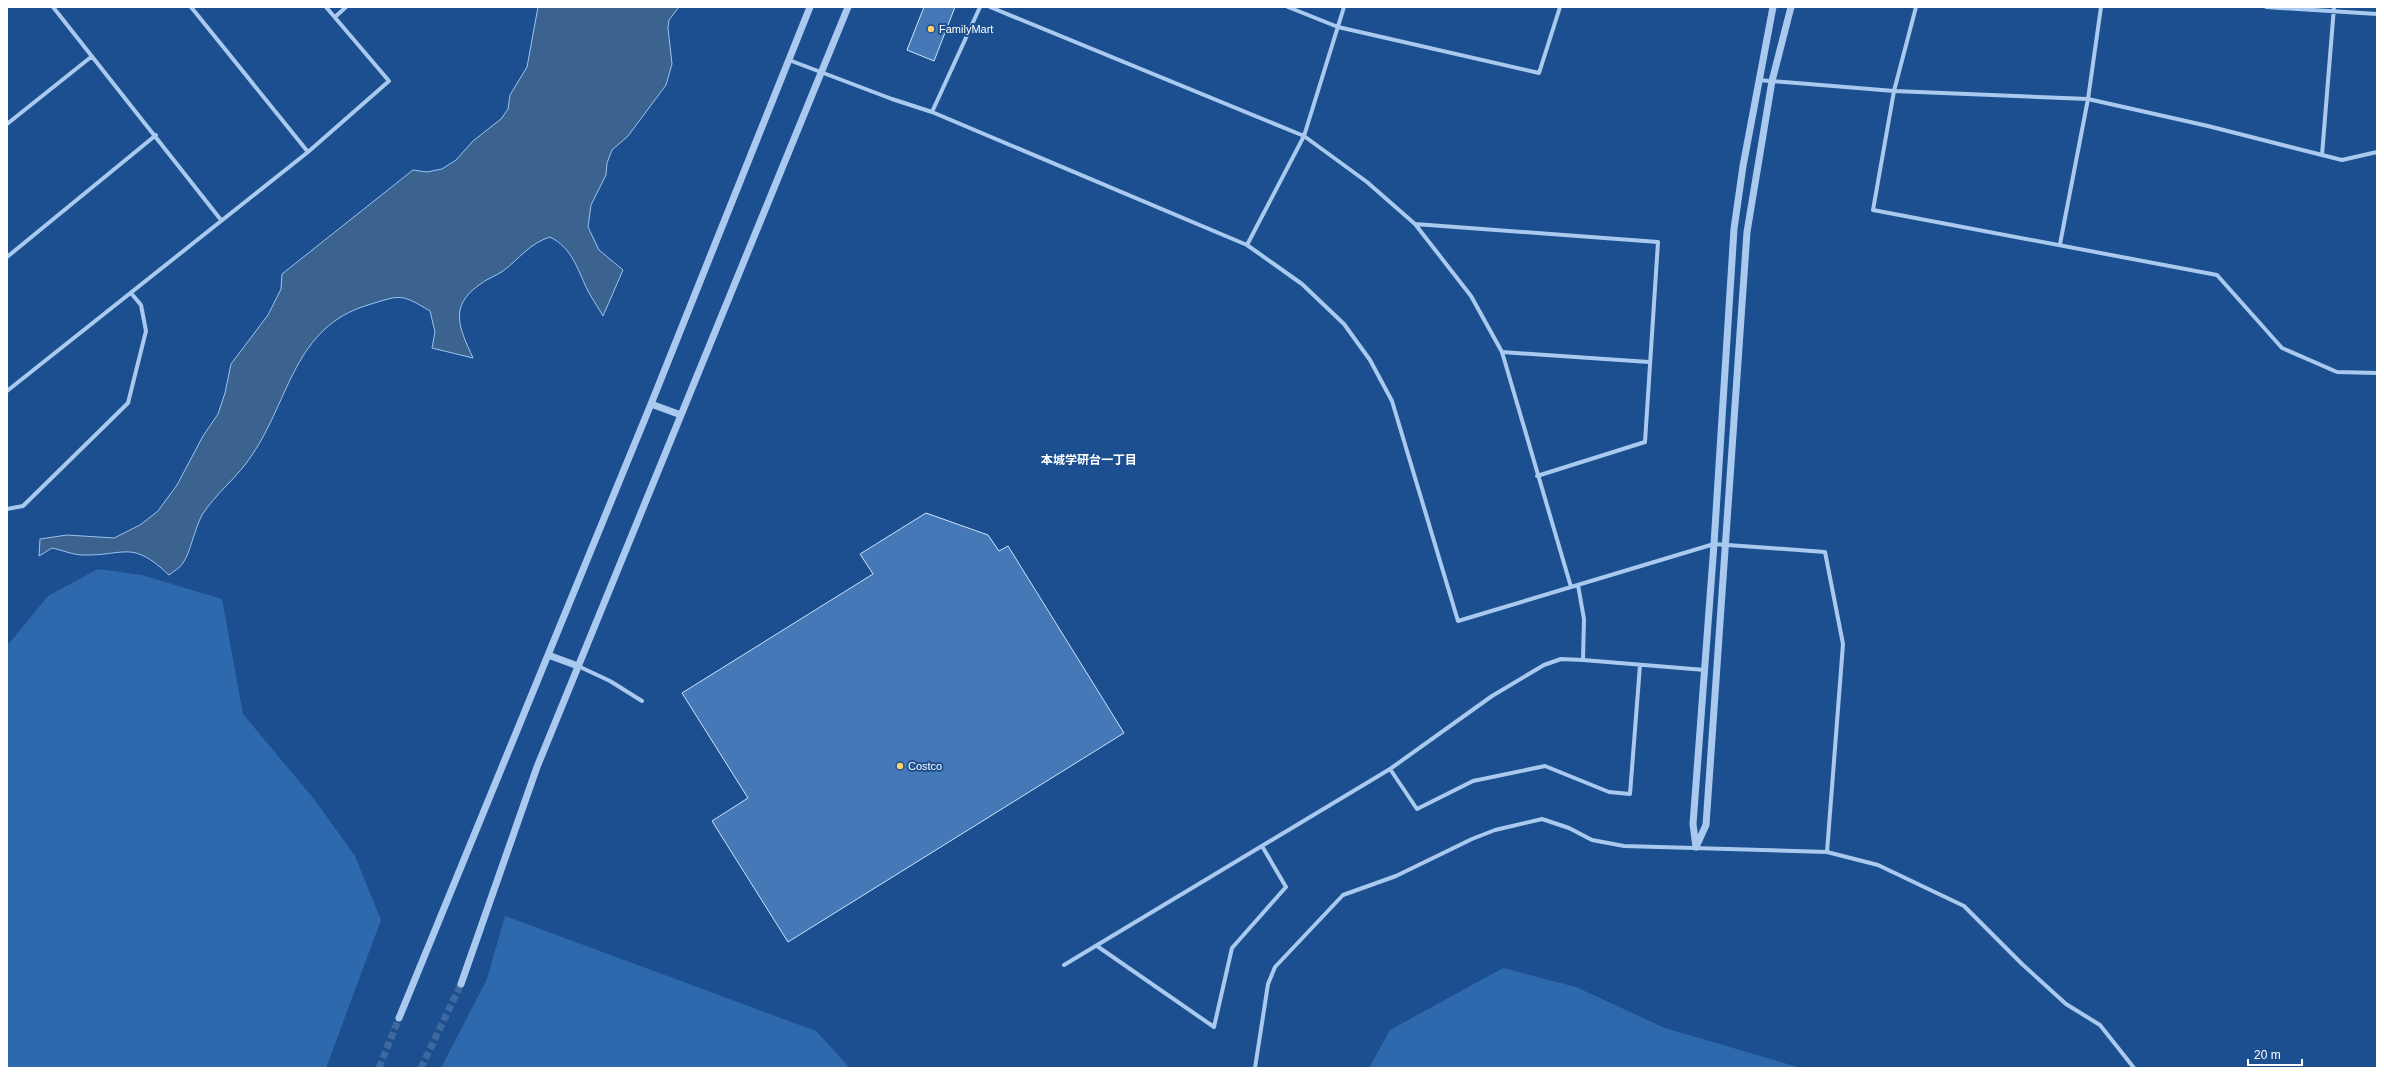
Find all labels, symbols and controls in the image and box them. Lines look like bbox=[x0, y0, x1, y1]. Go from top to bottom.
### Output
place label: FamilyMart bbox=[939, 23, 993, 35]
marker: FamilyMart bbox=[926, 24, 936, 34]
district label: 本城学研台一丁目 bbox=[1041, 453, 1137, 467]
place label: Costco bbox=[908, 760, 942, 772]
marker: Costco bbox=[895, 761, 905, 771]
scale bar bbox=[2248, 1041, 2302, 1067]
text: 20 m bbox=[2254, 1048, 2281, 1062]

